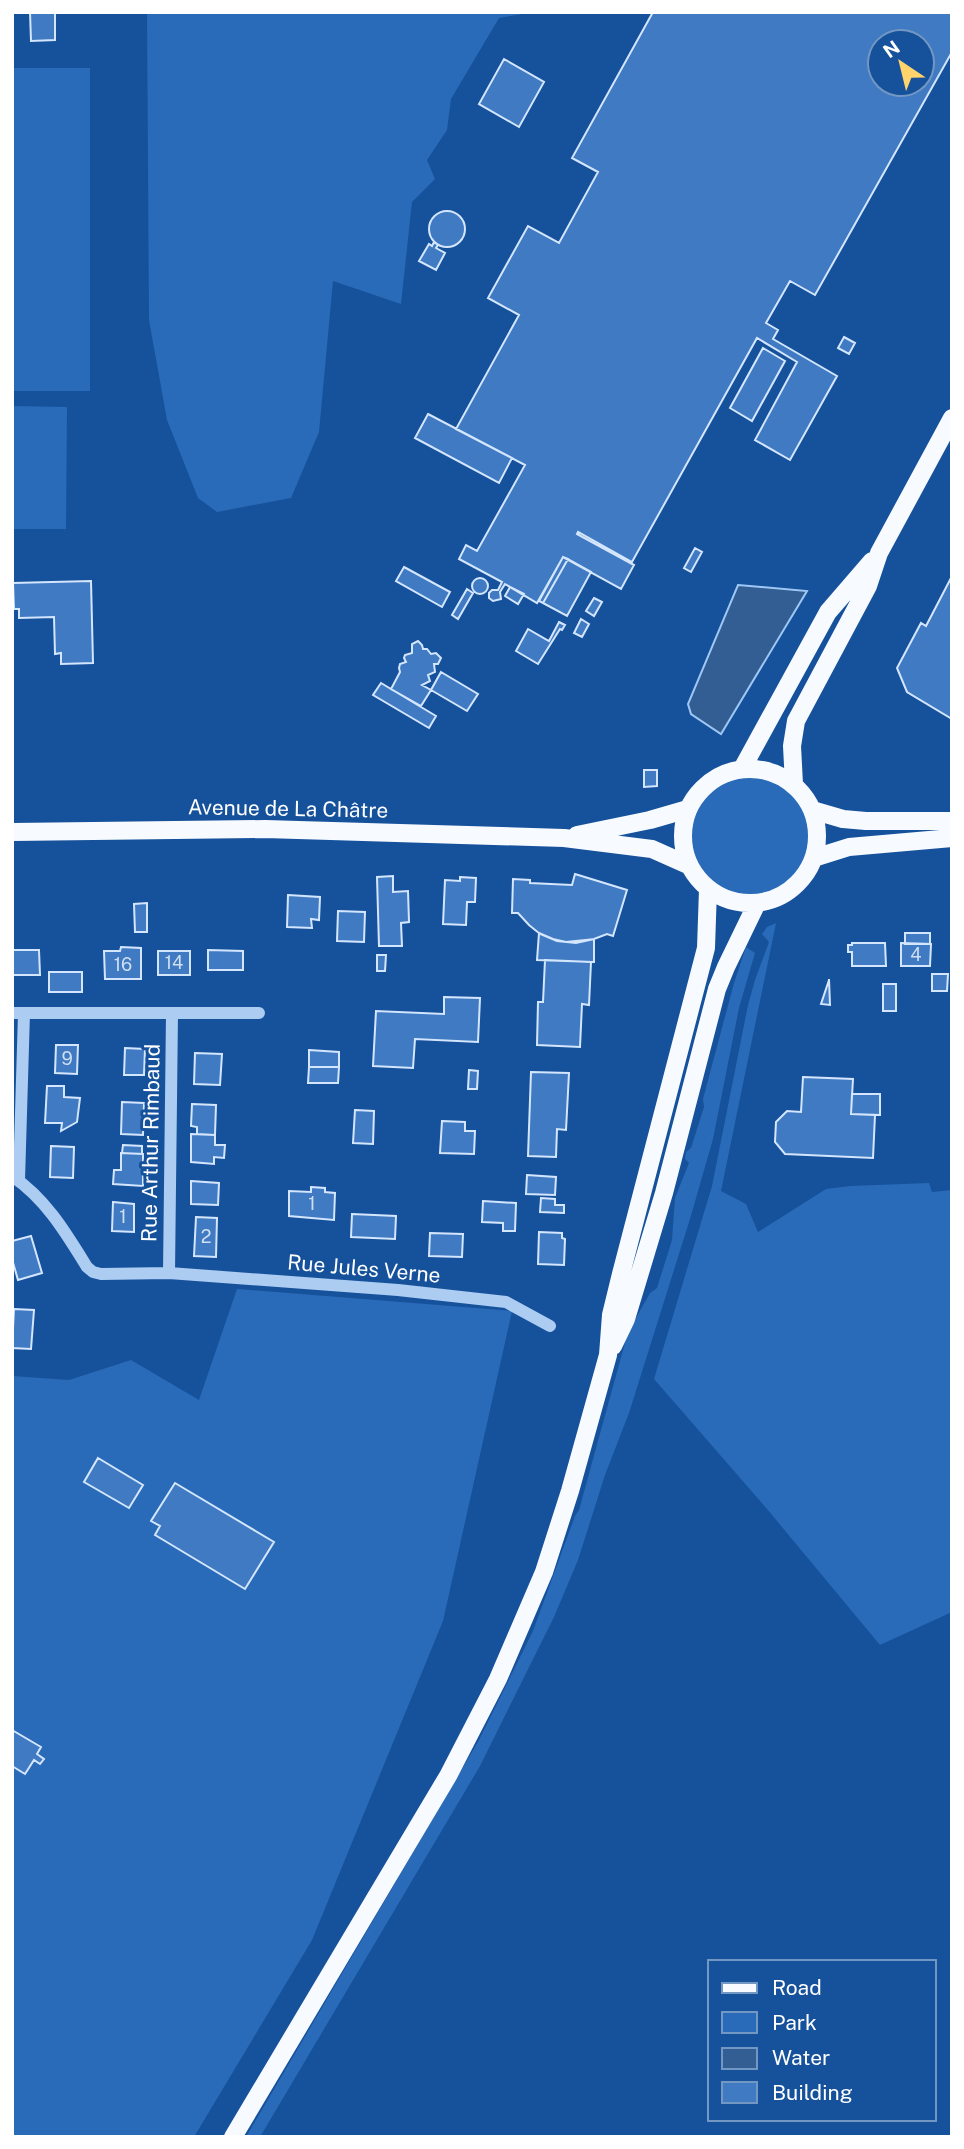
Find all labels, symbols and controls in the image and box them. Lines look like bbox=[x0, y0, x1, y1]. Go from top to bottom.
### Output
north arrow bbox=[866, 28, 936, 98]
text: N bbox=[879, 36, 904, 62]
street label: Avenue de La Châtre bbox=[188, 794, 388, 823]
house number: 4 bbox=[910, 944, 922, 965]
house number: 14 bbox=[165, 952, 183, 973]
house number: 16 bbox=[114, 954, 132, 975]
street label: Rue Arthur Rimbaud bbox=[136, 1044, 165, 1242]
house number: 9 bbox=[61, 1048, 73, 1069]
house number: 1 bbox=[308, 1193, 316, 1214]
house number: 1 bbox=[119, 1206, 127, 1227]
house number: 2 bbox=[201, 1226, 211, 1247]
street label: Rue Jules Verne bbox=[286, 1249, 442, 1288]
legend bbox=[708, 1960, 936, 2121]
text: Road bbox=[772, 1975, 822, 2000]
text: Park bbox=[772, 2010, 817, 2035]
text: Water bbox=[772, 2045, 830, 2070]
text: Building bbox=[772, 2080, 853, 2105]

